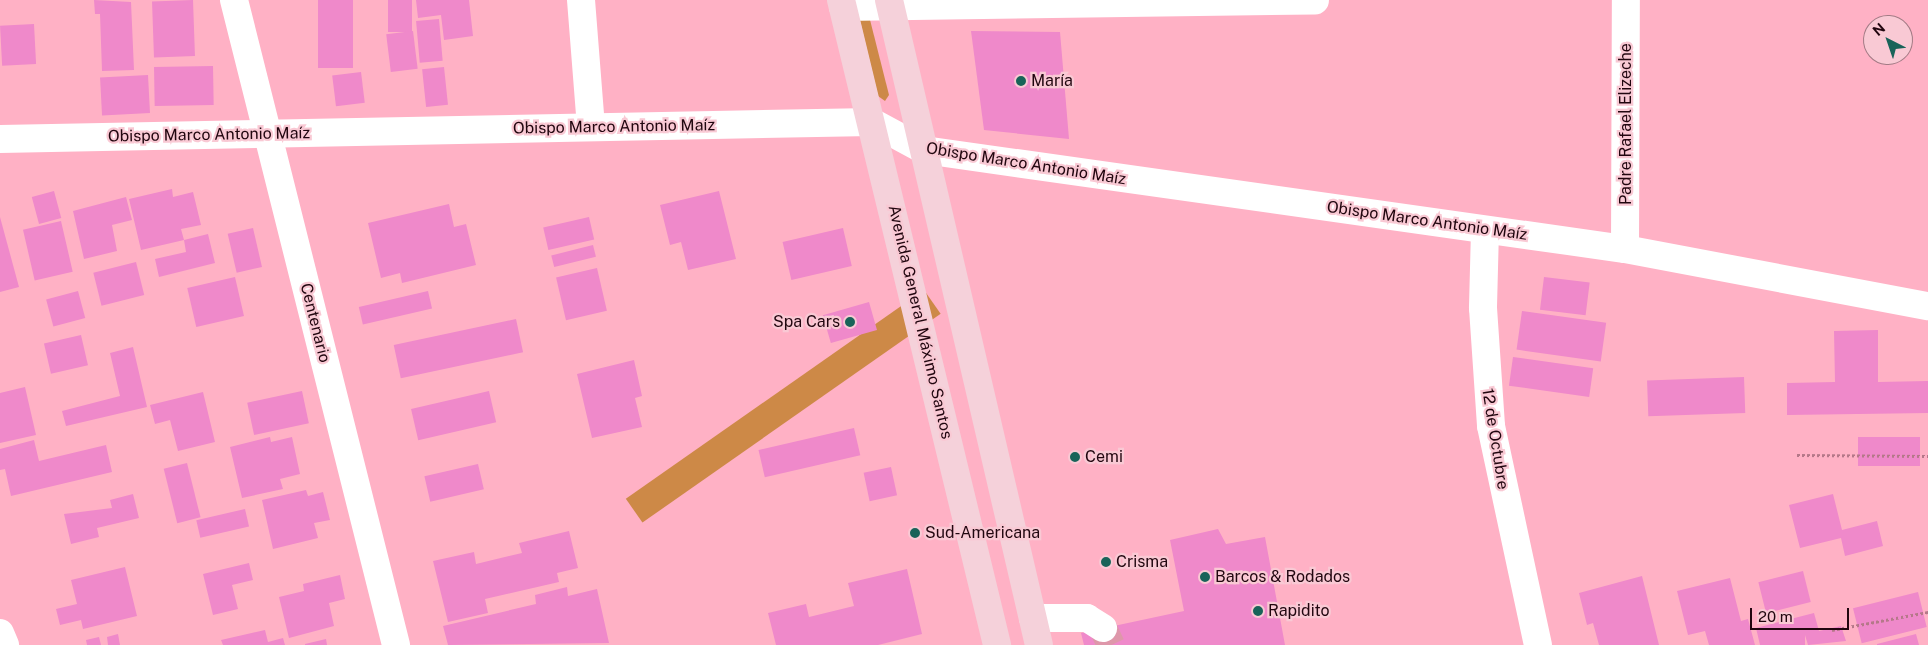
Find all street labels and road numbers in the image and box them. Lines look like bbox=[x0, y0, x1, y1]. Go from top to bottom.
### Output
street label: Padre Rafael Elizeche bbox=[1616, 43, 1636, 205]
street label: Obispo Marco Antonio Maíz bbox=[513, 116, 715, 138]
street label: Obispo Marco Antonio Maíz bbox=[108, 124, 310, 146]
street label: Obispo Marco Antonio Maíz bbox=[925, 139, 1127, 189]
street label: Obispo Marco Antonio Maíz bbox=[1325, 197, 1529, 245]
street label: Avenida General Máximo Santos bbox=[884, 203, 956, 441]
street label: Centenario bbox=[296, 281, 334, 365]
street label: 12 de Octubre bbox=[1477, 387, 1513, 491]

